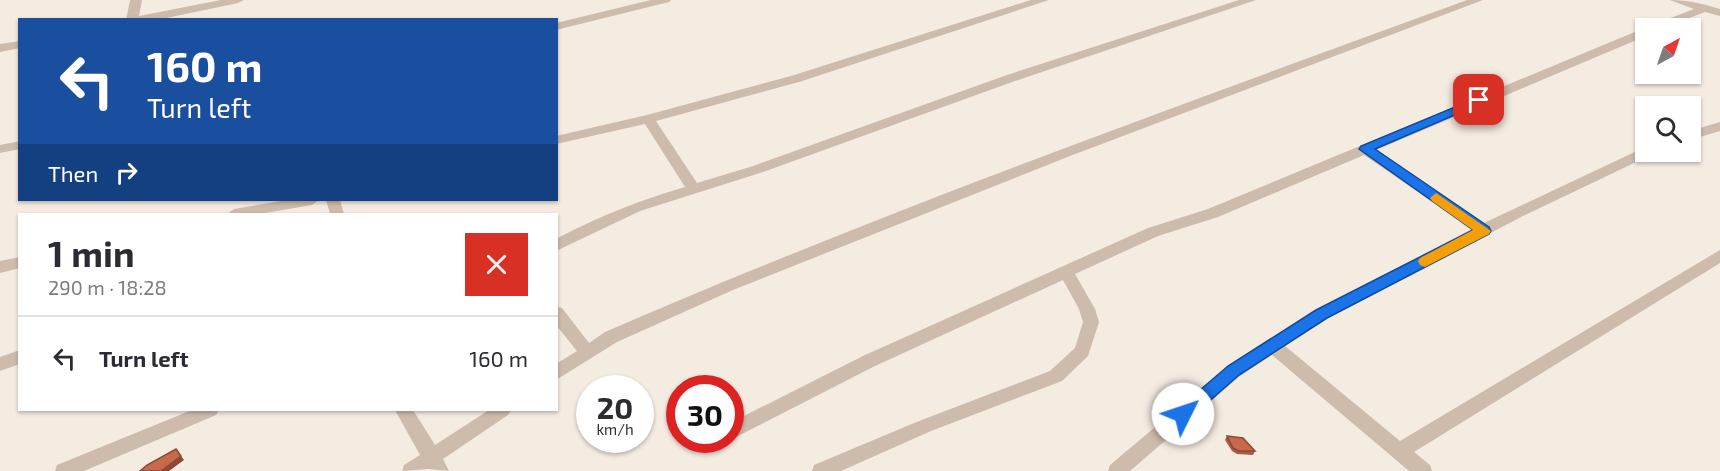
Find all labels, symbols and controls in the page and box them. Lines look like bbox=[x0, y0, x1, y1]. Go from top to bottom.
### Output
north arrow bbox=[1635, 18, 1701, 84]
map controls bbox=[1635, 18, 1701, 162]
text: 160 m bbox=[147, 40, 263, 90]
icon: left bbox=[48, 42, 126, 120]
pin bbox=[1453, 74, 1504, 125]
icon: arrive bbox=[1462, 83, 1495, 116]
text: Turn left bbox=[147, 91, 251, 123]
button: search bbox=[1635, 96, 1701, 162]
icon: right bbox=[110, 156, 143, 189]
text: Then bbox=[48, 160, 98, 186]
text: 1 min bbox=[48, 231, 135, 274]
button: close bbox=[465, 233, 528, 296]
text: 290 m · 18:28 bbox=[48, 275, 167, 299]
icon: left bbox=[48, 342, 81, 375]
text: Turn left bbox=[99, 345, 188, 371]
text: 160 m bbox=[469, 345, 528, 371]
speed limit sign: 30 bbox=[666, 375, 744, 453]
position arrow bbox=[1151, 382, 1215, 446]
text: 20 bbox=[597, 389, 633, 425]
text: km/h bbox=[596, 420, 634, 438]

